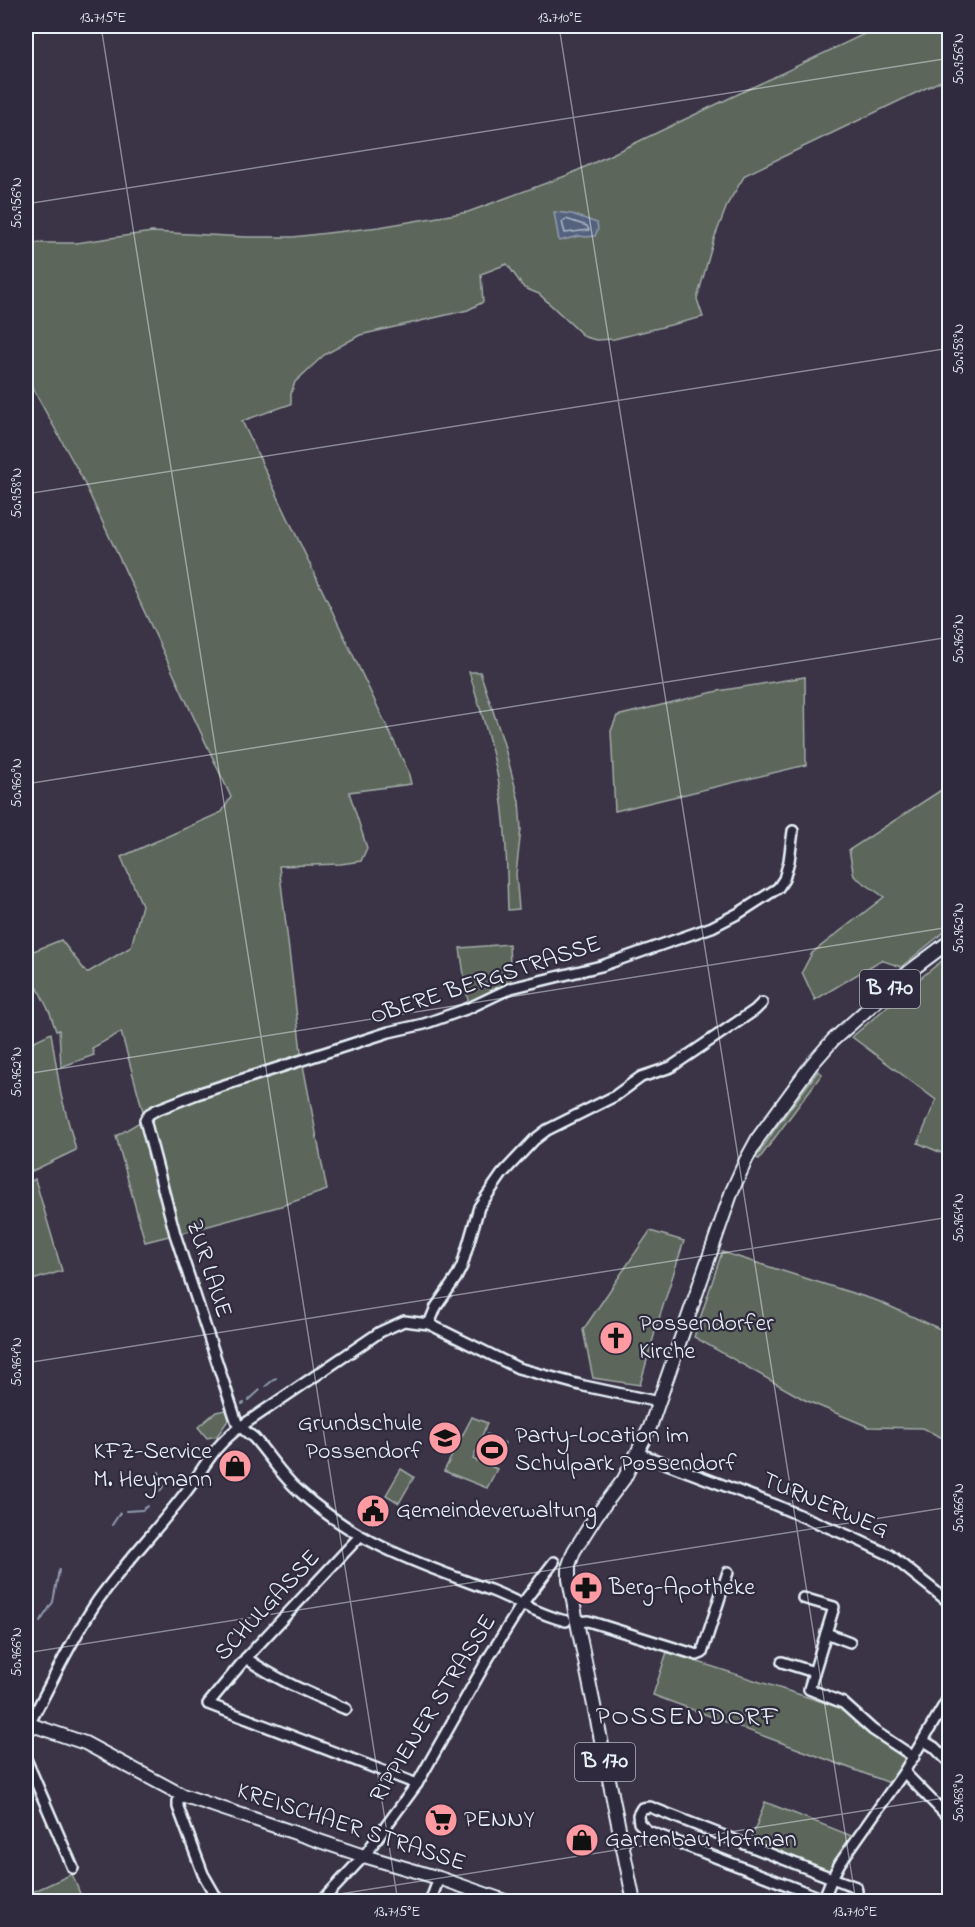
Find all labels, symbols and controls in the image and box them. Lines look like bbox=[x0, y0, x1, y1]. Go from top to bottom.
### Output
text: 13.715°E bbox=[80, 7, 126, 29]
text: 13.710°E bbox=[538, 7, 582, 29]
text: 50.956°N bbox=[948, 33, 970, 85]
text: 50.956°N bbox=[6, 177, 28, 229]
text: 50.958°N bbox=[948, 324, 970, 375]
text: 50.958°N bbox=[6, 468, 28, 519]
text: 50.960°N bbox=[948, 614, 970, 664]
text: 50.960°N bbox=[6, 758, 28, 808]
text: 50.962°N bbox=[948, 903, 970, 953]
street label: OBERE BERGSTRASSE bbox=[366, 927, 606, 1035]
road number: B 170 bbox=[860, 970, 920, 1008]
text: 50.962°N bbox=[6, 1047, 28, 1097]
text: 50.964°N bbox=[948, 1193, 970, 1243]
street label: ZUR LAUE bbox=[176, 1215, 240, 1323]
place label: Possendorfer Kirche bbox=[639, 1307, 774, 1370]
church icon: Possendorfer Kirche bbox=[598, 1320, 634, 1356]
text: 50.964°N bbox=[6, 1337, 28, 1387]
place label: Grundschule Possendorf bbox=[298, 1407, 423, 1470]
place label: Party-Location im Schulpark Possendorf bbox=[515, 1419, 737, 1482]
school or university icon: Grundschule Possendorf bbox=[427, 1420, 463, 1456]
sports icon: Party-Location im Schulpark Possendorf bbox=[474, 1432, 510, 1468]
place label: KFZ-Service M. Heymann bbox=[93, 1435, 212, 1499]
shop icon: KFZ-Service M. Heymann bbox=[217, 1448, 253, 1484]
street label: TURNERWEG bbox=[756, 1464, 894, 1548]
text: 50.966°N bbox=[948, 1483, 970, 1533]
public building icon: Gemeindeverwaltung bbox=[355, 1493, 391, 1529]
place label: Gemeindeverwaltung bbox=[396, 1494, 597, 1529]
street label: SCHULGASSE bbox=[207, 1542, 329, 1670]
pharmacy icon: Berg-Apotheke bbox=[568, 1570, 604, 1606]
place label: Berg-Apotheke bbox=[608, 1571, 755, 1606]
street label: RIPPIENER STRASSE bbox=[362, 1608, 506, 1810]
text: 50.966°N bbox=[6, 1627, 28, 1677]
district label: POSSENDORF bbox=[596, 1698, 780, 1737]
road number: B 170 bbox=[575, 1743, 635, 1781]
text: 50.968°N bbox=[948, 1773, 970, 1823]
street label: KREISCHAER STRASSE bbox=[232, 1774, 470, 1882]
supermarket icon: PENNY bbox=[423, 1802, 459, 1838]
place label: PENNY bbox=[464, 1803, 534, 1838]
shop icon: Gartenbau Hofman bbox=[564, 1822, 600, 1858]
place label: Gartenbau Hofman bbox=[605, 1823, 797, 1858]
text: 13.715°E bbox=[374, 1901, 420, 1923]
text: 13.710°E bbox=[833, 1901, 877, 1923]

